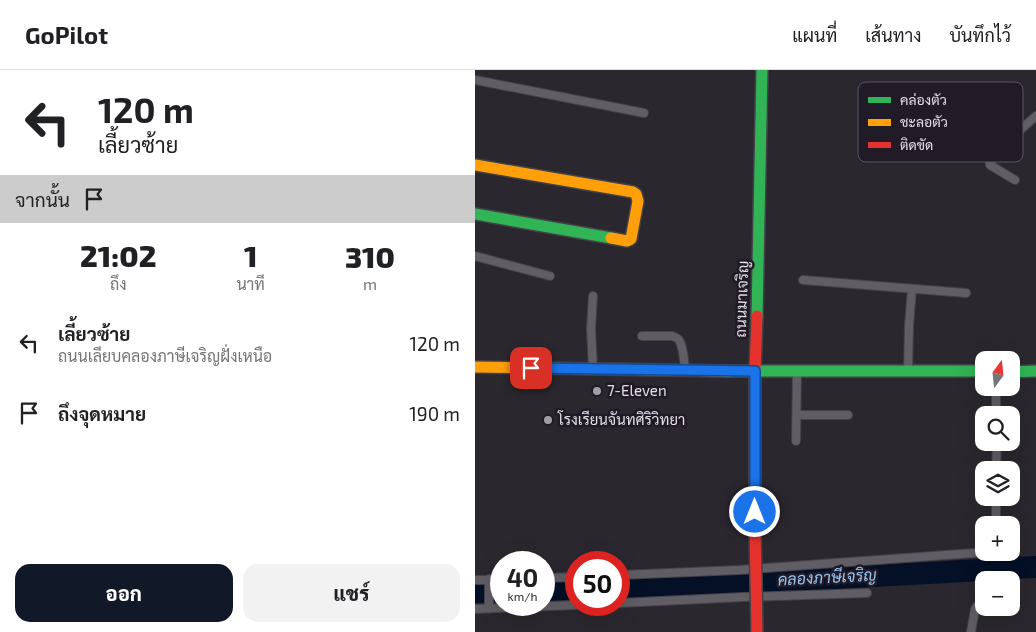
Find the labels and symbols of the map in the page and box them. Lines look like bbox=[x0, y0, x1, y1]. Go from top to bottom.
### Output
legend bbox=[858, 82, 1023, 162]
text: คล่องตัว bbox=[900, 91, 947, 108]
text: ชะลอตัว bbox=[900, 113, 948, 130]
text: ติดขัด bbox=[900, 136, 933, 153]
street label: ถนนมาเจริญ bbox=[731, 260, 752, 338]
pin bbox=[510, 347, 552, 389]
north arrow bbox=[975, 351, 1020, 396]
place label: 7-Eleven bbox=[607, 381, 667, 399]
marker: 7-Eleven bbox=[591, 385, 603, 397]
place label: โรงเรียนจันทศิริวิทยา bbox=[557, 410, 685, 428]
marker: โรงเรียนจันทศิริวิทยา bbox=[542, 414, 554, 426]
position arrow bbox=[728, 485, 780, 537]
speed limit sign: 50 bbox=[565, 551, 630, 616]
water label: คลองภาษีเจริญ bbox=[777, 563, 878, 590]

